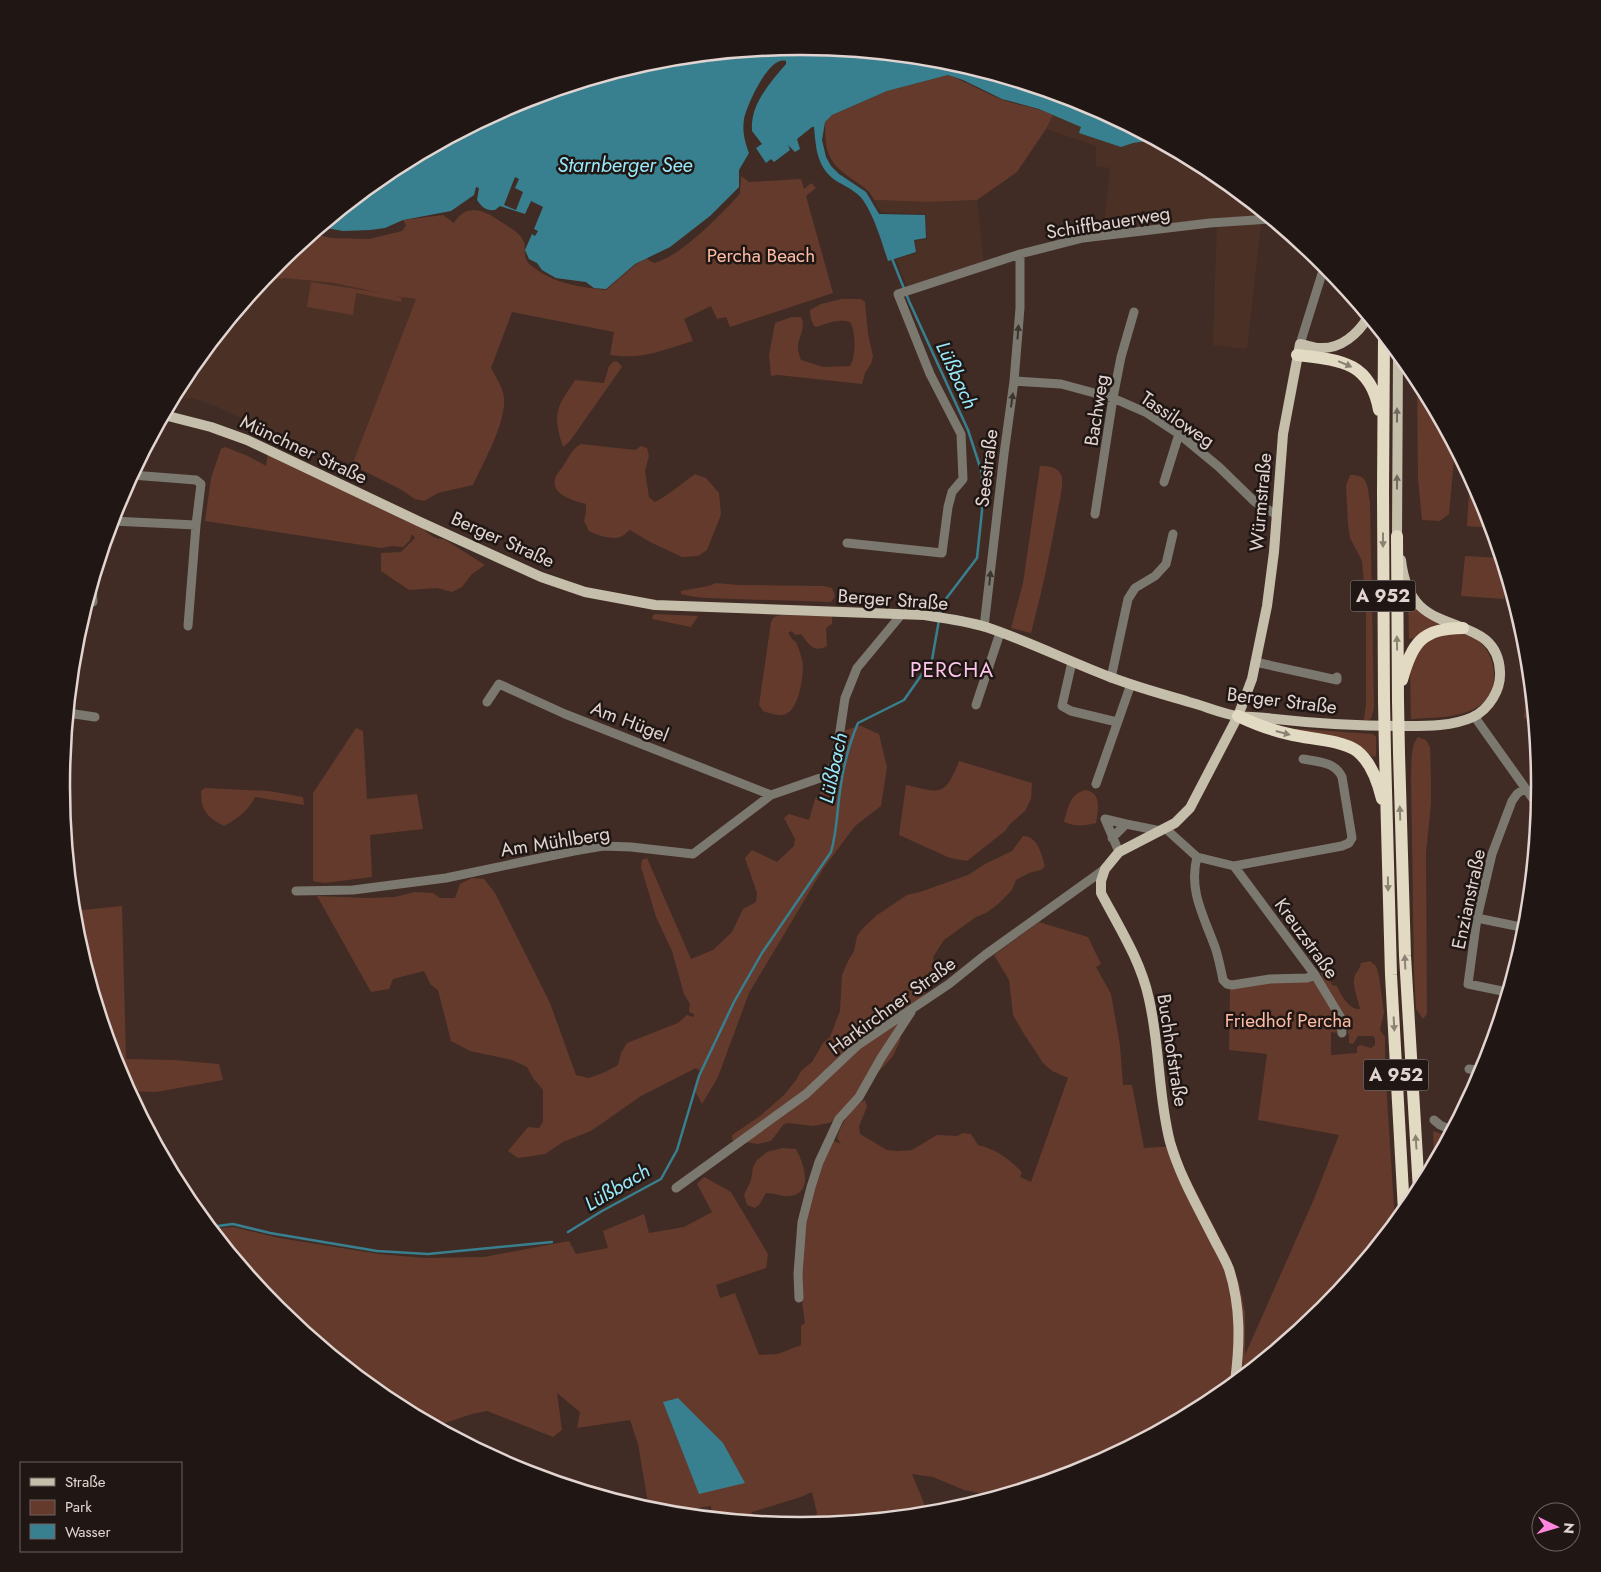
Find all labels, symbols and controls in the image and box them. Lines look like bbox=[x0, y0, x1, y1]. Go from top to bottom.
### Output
water label: Starnberger See bbox=[558, 151, 693, 180]
street label: Schiffbauerweg bbox=[1044, 199, 1172, 246]
park label: Percha Beach bbox=[707, 242, 815, 269]
one-way arrow bbox=[1014, 324, 1022, 340]
water label: Lüßbach bbox=[928, 337, 985, 414]
one-way arrow bbox=[1338, 360, 1352, 368]
street label: Bachweg bbox=[1078, 372, 1115, 448]
street label: Tassiloweg bbox=[1135, 385, 1220, 454]
one-way arrow bbox=[1008, 391, 1016, 407]
one-way arrow bbox=[1393, 407, 1401, 423]
street label: Münchner Straße bbox=[236, 408, 372, 491]
street label: Seestraße bbox=[968, 427, 1005, 509]
street label: Würmstraße bbox=[1243, 452, 1278, 552]
one-way arrow bbox=[1393, 474, 1401, 490]
street label: Berger Straße bbox=[447, 505, 559, 574]
one-way arrow bbox=[1379, 532, 1387, 548]
one-way arrow bbox=[986, 570, 994, 586]
road number: A 952 bbox=[1350, 580, 1416, 612]
street label: Berger Straße bbox=[837, 582, 949, 617]
one-way arrow bbox=[1393, 635, 1401, 651]
district label: PERCHA bbox=[910, 655, 994, 685]
street label: Berger Straße bbox=[1225, 680, 1339, 721]
street label: Am Hügel bbox=[587, 694, 673, 749]
one-way arrow bbox=[1276, 729, 1291, 737]
water label: Lüßbach bbox=[812, 730, 855, 806]
one-way arrow bbox=[1396, 805, 1404, 821]
street label: Am Mühlberg bbox=[498, 820, 612, 863]
street label: Enzianstraße bbox=[1445, 846, 1492, 952]
one-way arrow bbox=[1385, 877, 1393, 893]
street label: Kreuzstraße bbox=[1268, 892, 1345, 984]
street label: Harkirchner Straße bbox=[823, 950, 961, 1061]
one-way arrow bbox=[1401, 954, 1409, 970]
street label: Buchhofstraße bbox=[1150, 992, 1195, 1109]
park label: Friedhof Percha bbox=[1225, 1007, 1351, 1034]
one-way arrow bbox=[1390, 1016, 1398, 1032]
road number: A 952 bbox=[1364, 1060, 1428, 1090]
one-way arrow bbox=[1411, 1134, 1419, 1150]
water label: Lüßbach bbox=[579, 1157, 656, 1218]
legend bbox=[20, 1462, 182, 1552]
text: Straße bbox=[65, 1471, 106, 1493]
text: Park bbox=[65, 1496, 92, 1518]
north arrow bbox=[1531, 1502, 1581, 1552]
text: Wasser bbox=[65, 1521, 111, 1543]
text: N bbox=[1559, 1522, 1579, 1535]

